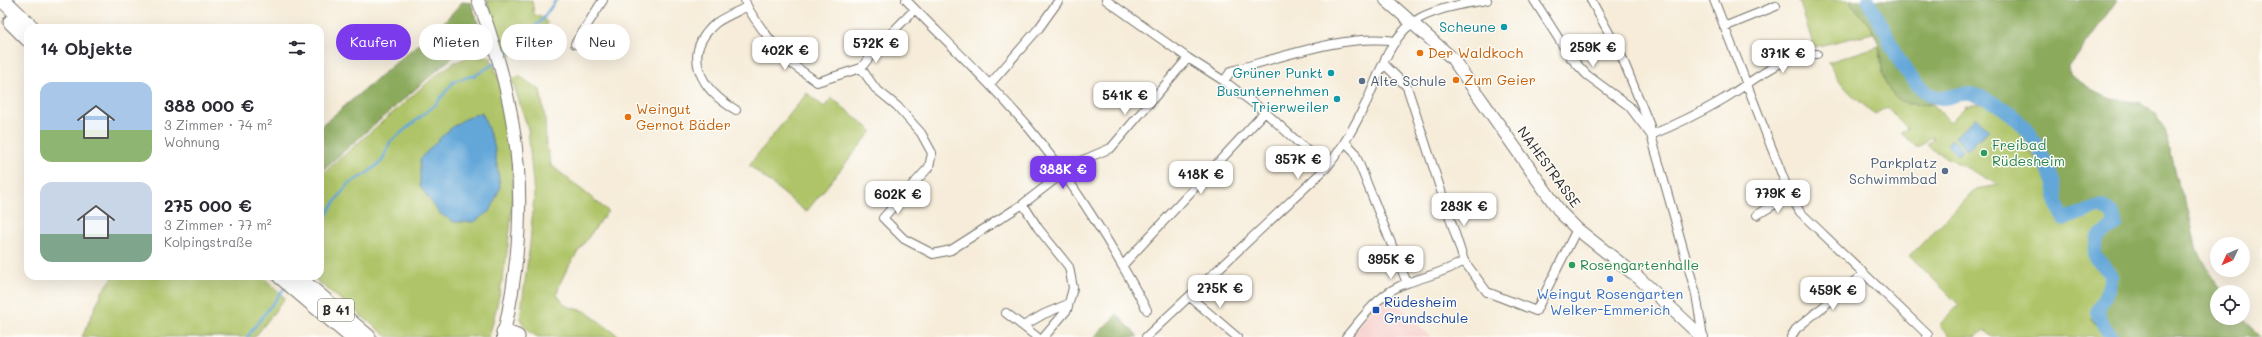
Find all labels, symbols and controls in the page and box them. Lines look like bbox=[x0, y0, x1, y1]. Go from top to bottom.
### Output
place label: Scheune bbox=[1439, 17, 1496, 36]
marker: Scheune bbox=[1499, 22, 1509, 32]
chip: Kaufen bbox=[336, 24, 411, 60]
chip: Mieten bbox=[419, 24, 493, 60]
chip: Filter bbox=[501, 24, 567, 60]
chip: Neu bbox=[575, 24, 630, 60]
pin: 572K € bbox=[843, 30, 909, 64]
text: 572K € bbox=[853, 34, 899, 51]
pin: 259K € bbox=[1560, 34, 1626, 68]
text: 14 Objekte bbox=[40, 37, 132, 59]
icon: filters bbox=[286, 37, 308, 59]
pin: 402K € bbox=[752, 37, 818, 71]
text: 259K € bbox=[1570, 38, 1616, 55]
pin: 371K € bbox=[1750, 40, 1816, 74]
text: 402K € bbox=[761, 41, 809, 58]
place label: Der Waldkoch bbox=[1428, 43, 1523, 62]
text: 371K € bbox=[1761, 44, 1805, 61]
marker: Der Waldkoch bbox=[1415, 48, 1425, 58]
place label: Grüner Punkt bbox=[1232, 63, 1323, 82]
marker: Grüner Punkt bbox=[1326, 68, 1336, 78]
place label: Zum Geier bbox=[1464, 70, 1536, 89]
place label: Alte Schule bbox=[1370, 71, 1446, 90]
marker: Zum Geier bbox=[1451, 75, 1461, 85]
marker: Alte Schule bbox=[1357, 76, 1367, 86]
place label: Busunternehmen Trierweiler bbox=[1217, 81, 1329, 116]
pin: 541K € bbox=[1092, 82, 1158, 116]
text: 541K € bbox=[1102, 86, 1148, 103]
text: 388 000 € bbox=[164, 94, 254, 116]
marker: Busunternehmen Trierweiler bbox=[1332, 94, 1342, 104]
icon: home bbox=[72, 98, 120, 146]
place label: Weingut Gernot Bäder bbox=[636, 99, 731, 134]
marker: Weingut Gernot Bäder bbox=[623, 112, 633, 122]
text: 3 Zimmer · 74 m² bbox=[164, 116, 272, 133]
street label: NAHESTRASSE bbox=[1513, 122, 1585, 211]
text: Wohnung bbox=[164, 133, 220, 150]
place label: Freibad Rüdesheim bbox=[1992, 135, 2065, 170]
pin: 357K € bbox=[1265, 146, 1331, 180]
marker: Freibad Rüdesheim bbox=[1979, 148, 1989, 158]
text: 357K € bbox=[1275, 150, 1321, 167]
place label: Parkplatz Schwimmbad bbox=[1849, 153, 1937, 188]
pin: 388K € bbox=[1030, 156, 1096, 190]
text: 388K € bbox=[1039, 160, 1087, 177]
pin: 418K € bbox=[1168, 161, 1234, 195]
text: 418K € bbox=[1178, 165, 1224, 182]
marker: Parkplatz Schwimmbad bbox=[1940, 166, 1950, 176]
pin: 779K € bbox=[1745, 180, 1811, 214]
pin: 602K € bbox=[865, 181, 931, 215]
text: 779K € bbox=[1755, 184, 1801, 201]
text: 602K € bbox=[874, 185, 922, 202]
pin: 283K € bbox=[1431, 193, 1497, 227]
text: 275 000 € bbox=[164, 194, 252, 216]
text: 283K € bbox=[1441, 197, 1487, 214]
icon: home bbox=[72, 198, 120, 246]
text: 3 Zimmer · 77 m² bbox=[164, 216, 272, 233]
text: Kolpingstraße bbox=[164, 233, 253, 250]
north arrow bbox=[2210, 237, 2250, 277]
map controls bbox=[2210, 237, 2250, 325]
pin: 395K € bbox=[1358, 246, 1424, 280]
text: 395K € bbox=[1368, 250, 1414, 267]
place label: Rosengartenhalle bbox=[1580, 255, 1699, 274]
marker: Rosengartenhalle bbox=[1567, 260, 1577, 270]
marker: Weingut Rosengarten Welker-Emmerich bbox=[1605, 274, 1615, 284]
pin: 275K € bbox=[1187, 275, 1253, 309]
pin: 459K € bbox=[1800, 277, 1866, 311]
text: 275K € bbox=[1197, 279, 1243, 296]
text: 459K € bbox=[1809, 281, 1857, 298]
place label: Weingut Rosengarten Welker-Emmerich bbox=[1537, 284, 1683, 319]
button: locate bbox=[2210, 285, 2250, 325]
place label: Rüdesheim Grundschule bbox=[1384, 292, 1468, 327]
road number: B 41 bbox=[318, 299, 354, 321]
marker: Rüdesheim Grundschule bbox=[1371, 305, 1381, 315]

